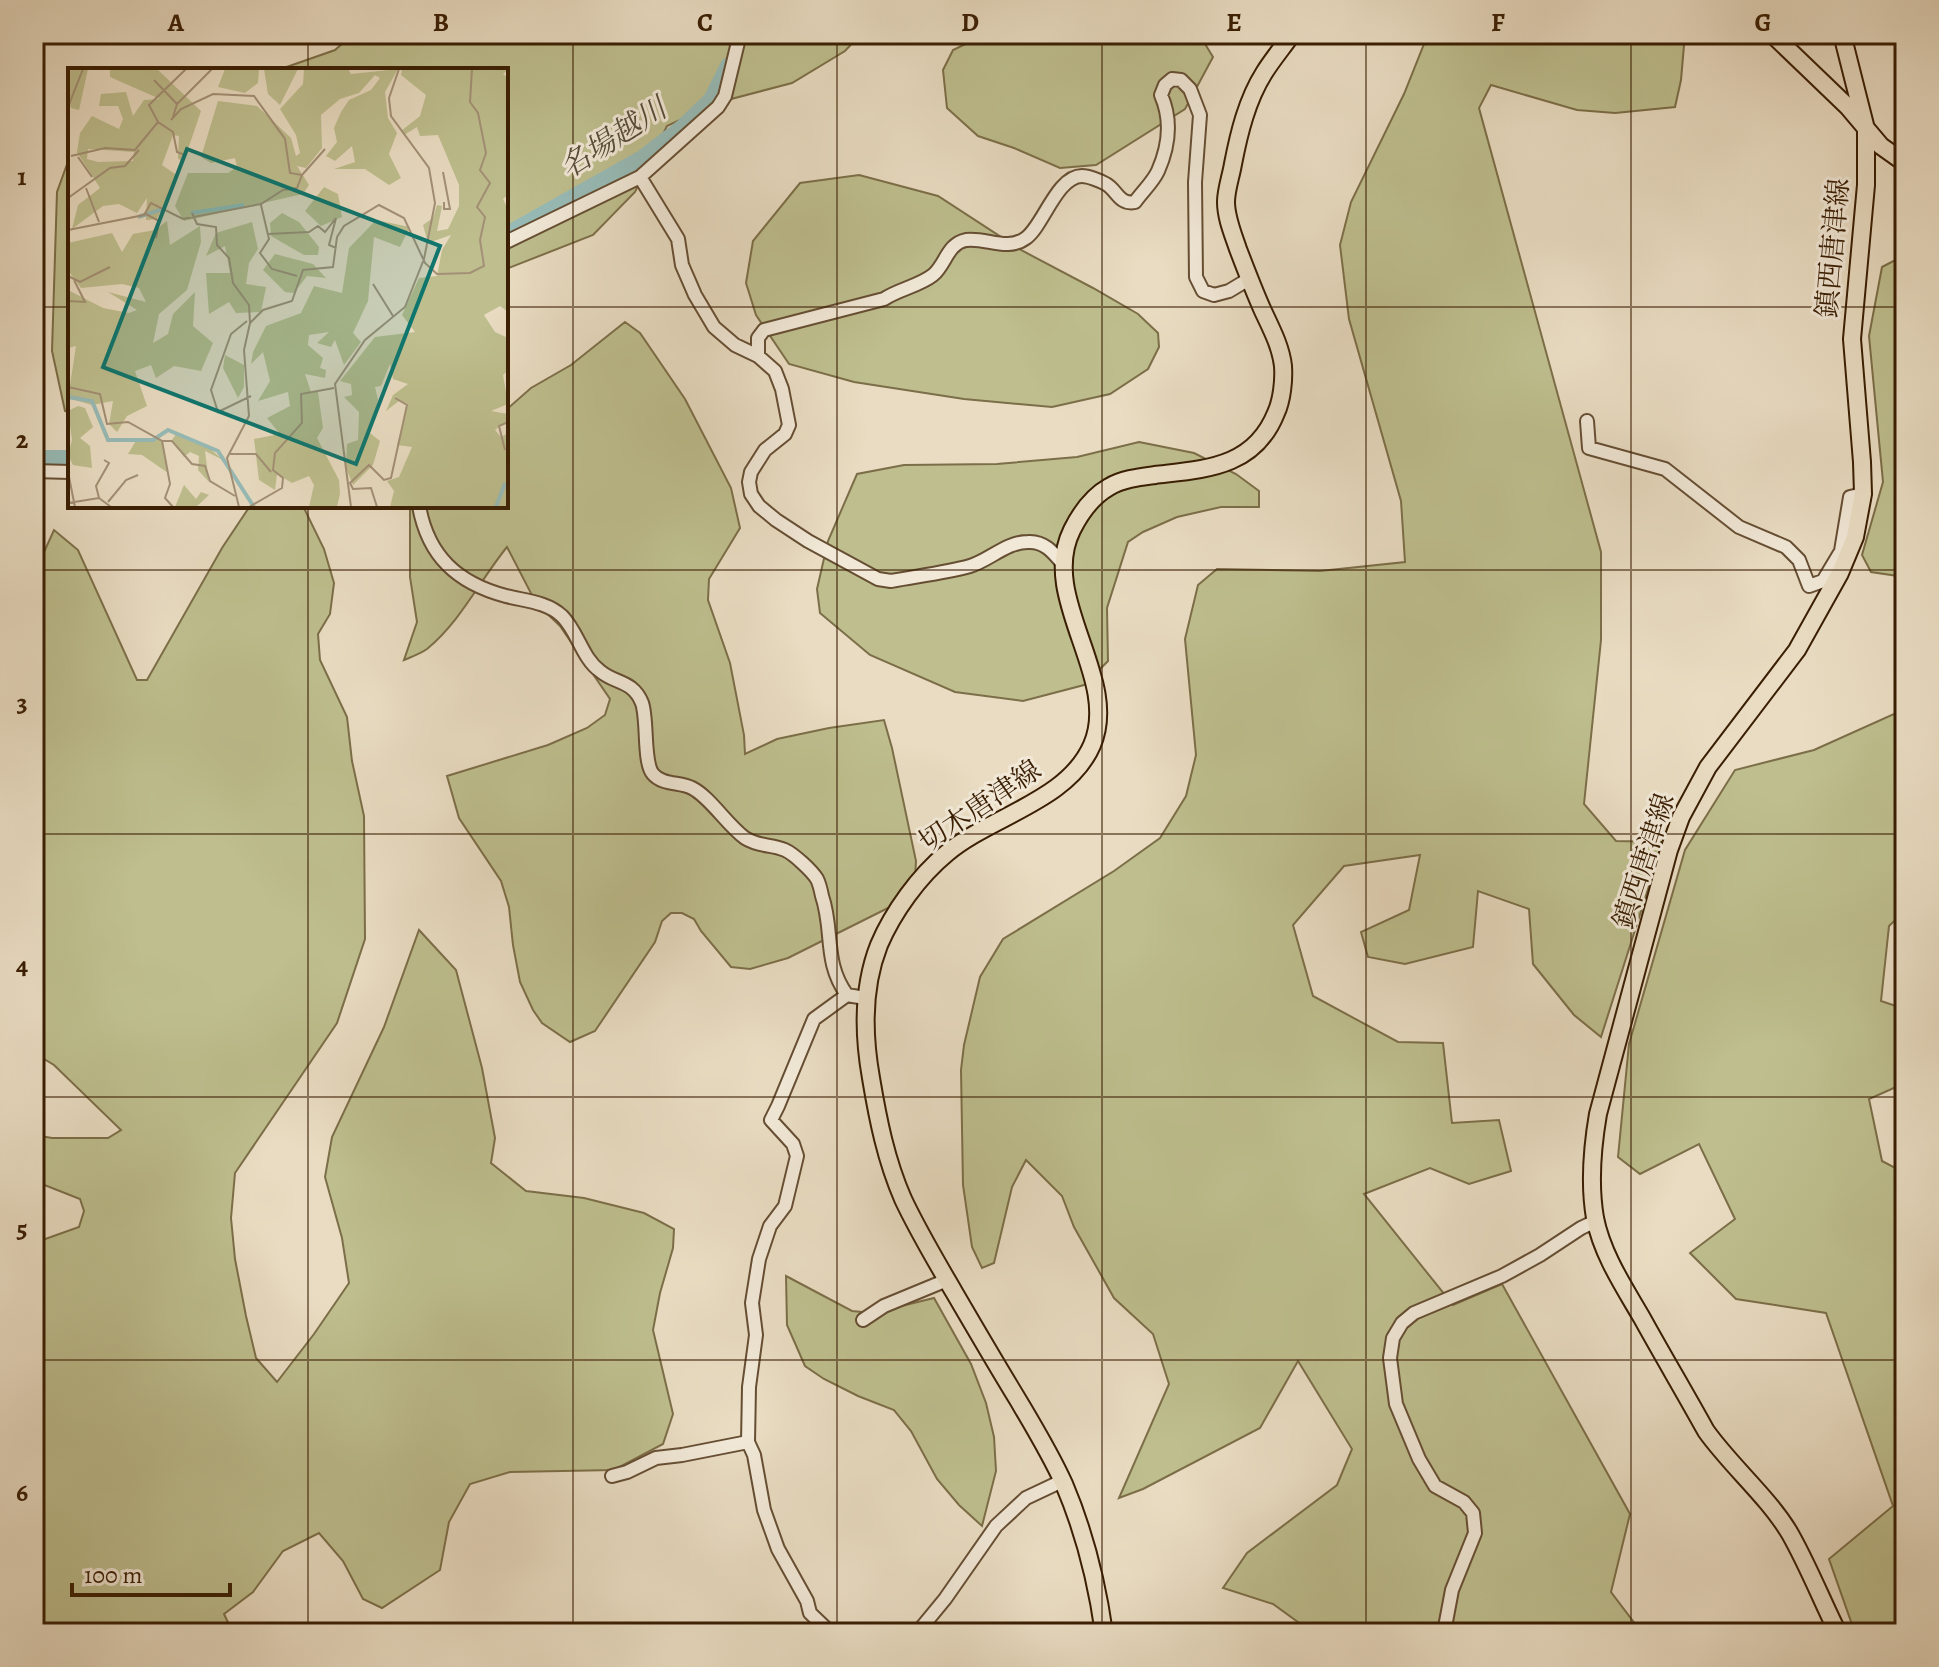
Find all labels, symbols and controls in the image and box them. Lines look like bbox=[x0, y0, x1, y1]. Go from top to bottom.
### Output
text: A bbox=[167, 5, 185, 40]
text: B bbox=[433, 5, 449, 40]
text: C bbox=[697, 5, 713, 40]
text: D bbox=[961, 5, 979, 40]
text: E bbox=[1226, 5, 1242, 40]
text: F bbox=[1491, 5, 1505, 40]
text: G bbox=[1754, 5, 1772, 40]
inset map bbox=[68, 68, 508, 508]
water label: 名場越川 bbox=[552, 87, 677, 187]
text: 1 bbox=[17, 159, 27, 194]
street label: 鎮西唐津線 bbox=[1808, 177, 1858, 319]
text: 2 bbox=[16, 422, 29, 457]
text: 3 bbox=[16, 685, 28, 720]
street label: 切木唐津線 bbox=[911, 751, 1049, 861]
street label: 鎮西唐津線 bbox=[1604, 789, 1684, 933]
text: 4 bbox=[16, 948, 28, 983]
text: 5 bbox=[16, 1211, 28, 1246]
text: 6 bbox=[16, 1475, 28, 1510]
scale bar bbox=[72, 1547, 230, 1597]
text: 100 m bbox=[84, 1559, 143, 1591]

